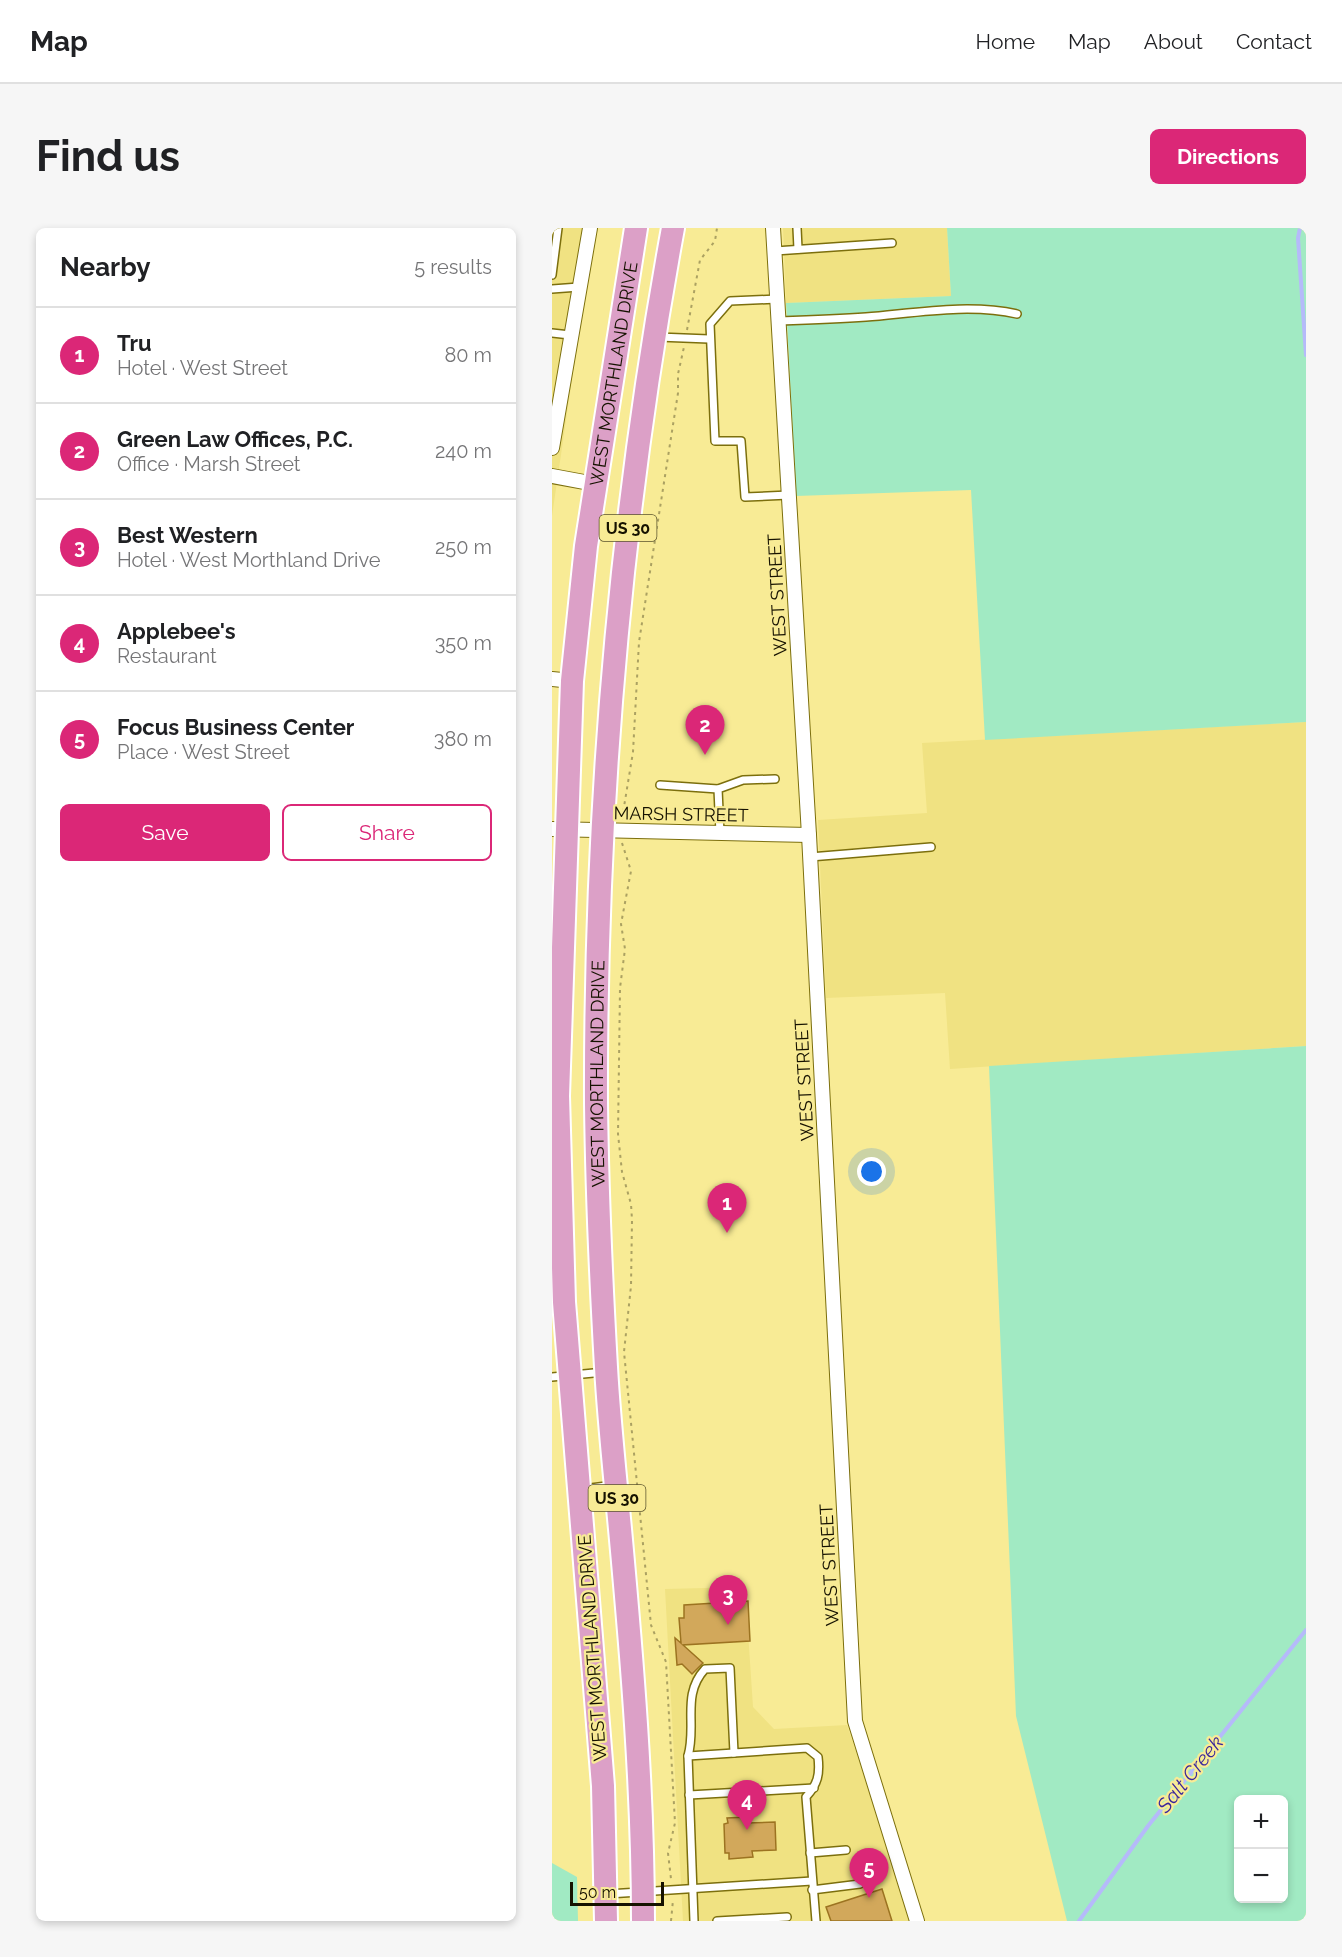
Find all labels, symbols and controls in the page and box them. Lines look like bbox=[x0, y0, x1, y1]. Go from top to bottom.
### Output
text: Map bbox=[30, 25, 88, 58]
text: Home bbox=[976, 29, 1035, 54]
text: Map bbox=[1068, 29, 1111, 54]
text: About bbox=[1144, 29, 1203, 54]
text: Contact bbox=[1236, 29, 1312, 54]
button: Directions bbox=[1150, 129, 1306, 184]
text: Find us bbox=[36, 132, 180, 181]
text: Nearby bbox=[60, 252, 150, 282]
text: 5 results bbox=[414, 255, 492, 279]
street label: WEST MORTHLAND DRIVE bbox=[585, 260, 641, 488]
text: Tru bbox=[117, 330, 152, 356]
text: 1 bbox=[75, 343, 84, 367]
text: 80 m bbox=[444, 343, 492, 367]
text: Hotel · West Street bbox=[117, 356, 288, 380]
text: Green Law Offices, P.C. bbox=[117, 426, 353, 452]
text: 2 bbox=[74, 439, 85, 463]
text: 240 m bbox=[435, 439, 492, 463]
text: Office · Marsh Street bbox=[117, 452, 301, 476]
road number: US 30 bbox=[600, 515, 656, 541]
text: Best Western bbox=[117, 522, 258, 548]
street label: WEST STREET bbox=[763, 533, 791, 657]
text: 3 bbox=[74, 535, 85, 559]
text: 250 m bbox=[435, 535, 492, 559]
text: Hotel · West Morthland Drive bbox=[117, 548, 380, 572]
text: Applebee's bbox=[117, 618, 236, 644]
text: 4 bbox=[74, 631, 85, 655]
text: 350 m bbox=[435, 631, 492, 655]
text: Restaurant bbox=[117, 644, 217, 668]
pin: 2 bbox=[686, 706, 724, 755]
text: Focus Business Center bbox=[117, 714, 354, 740]
text: 5 bbox=[74, 727, 85, 751]
text: 380 m bbox=[434, 727, 492, 751]
text: Place · West Street bbox=[117, 740, 290, 764]
street label: MARSH STREET bbox=[613, 802, 749, 826]
button: Save bbox=[60, 804, 270, 861]
button: Share bbox=[282, 804, 492, 861]
street label: WEST MORTHLAND DRIVE bbox=[585, 960, 608, 1188]
street label: WEST STREET bbox=[790, 1018, 818, 1142]
your location bbox=[857, 1157, 886, 1186]
pin: 1 bbox=[708, 1184, 747, 1233]
road number: US 30 bbox=[588, 1485, 646, 1511]
street label: WEST STREET bbox=[815, 1503, 843, 1627]
street label: WEST MORTHLAND DRIVE bbox=[574, 1534, 610, 1762]
pin: 3 bbox=[708, 1576, 747, 1625]
water label: Salt Creek bbox=[1151, 1730, 1228, 1818]
pin: 4 bbox=[728, 1780, 766, 1830]
map controls bbox=[1234, 1795, 1288, 1903]
button: + bbox=[1234, 1795, 1288, 1849]
pin: 5 bbox=[850, 1848, 888, 1898]
button: − bbox=[1234, 1849, 1288, 1903]
scale bar bbox=[570, 1879, 664, 1906]
text: 50 m bbox=[579, 1883, 616, 1902]

